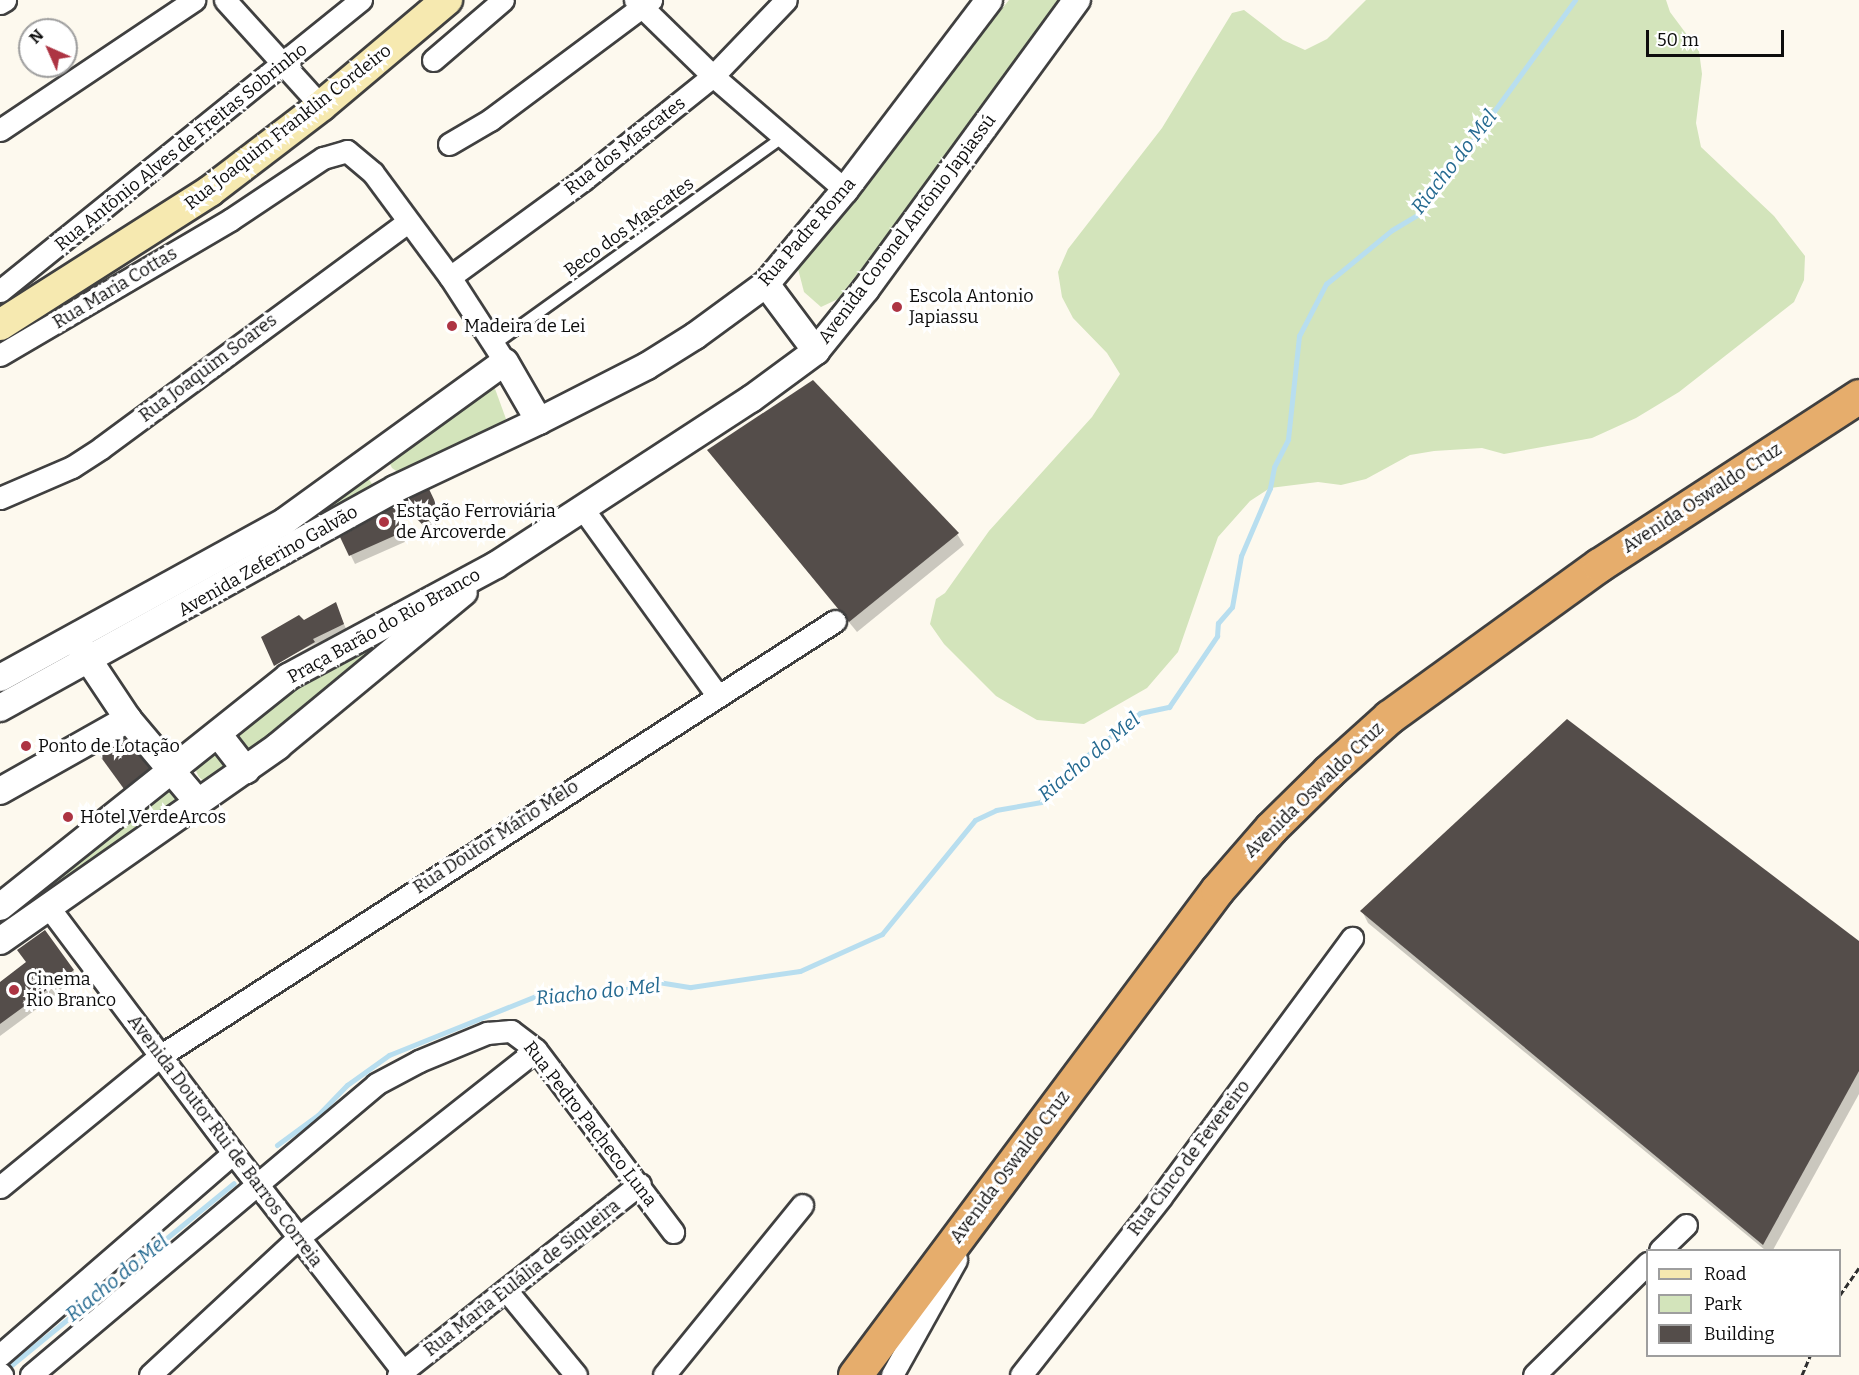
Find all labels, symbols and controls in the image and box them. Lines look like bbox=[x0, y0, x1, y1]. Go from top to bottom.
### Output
north arrow bbox=[18, 18, 78, 78]
scale bar bbox=[1649, 18, 1787, 56]
text: N bbox=[25, 25, 47, 47]
text: 50 m bbox=[1657, 29, 1699, 51]
street label: Rua Antônio Alves de Freitas Sobrinho bbox=[51, 38, 311, 256]
street label: Rua Joaquim Franklin Cordeiro bbox=[180, 40, 396, 214]
street label: Rua dos Mascates bbox=[560, 92, 690, 200]
water label: Riacho do Mel bbox=[1406, 105, 1502, 219]
street label: Avenida Coronel Antônio Japiassú bbox=[814, 110, 1000, 348]
street label: Beco dos Mascates bbox=[560, 173, 698, 281]
street label: Rua Padre Roma bbox=[754, 173, 860, 291]
street label: Rua Maria Cottas bbox=[49, 242, 181, 334]
place label: Escola Antonio Japiassu bbox=[909, 286, 1034, 328]
marker: Escola Antonio Japiassu bbox=[890, 300, 904, 314]
street label: Rua Joaquim Soares bbox=[135, 309, 281, 427]
place label: Madeira de Lei bbox=[464, 315, 585, 337]
marker: Madeira de Lei bbox=[445, 319, 459, 333]
street label: Avenida Oswaldo Cruz bbox=[1618, 438, 1786, 558]
street label: Avenida Zeferino Galvão bbox=[174, 501, 362, 621]
place label: Estação Ferroviária de Arcoverde bbox=[396, 501, 556, 544]
marker: Estação Ferroviária de Arcoverde bbox=[377, 515, 391, 529]
street label: Praça Barão do Rio Branco bbox=[284, 564, 484, 688]
water label: Riacho do Mel bbox=[1033, 708, 1145, 806]
street label: Avenida Oswaldo Cruz bbox=[1240, 718, 1388, 862]
place label: Ponto de Lotação bbox=[38, 735, 180, 757]
marker: Ponto de Lotação bbox=[19, 739, 33, 753]
street label: Rua Doutor Mário Melo bbox=[409, 776, 583, 898]
place label: Hotel VerdeArcos bbox=[80, 806, 226, 828]
marker: Hotel VerdeArcos bbox=[61, 810, 75, 824]
place label: Cinema Rio Branco bbox=[26, 969, 116, 1012]
water label: Riacho do Mel bbox=[535, 974, 661, 1010]
marker: Cinema Rio Branco bbox=[7, 983, 21, 997]
street label: Avenida Doutor Rui de Barros Correia bbox=[123, 1011, 327, 1271]
street label: Rua Pedro Pacheco Luna bbox=[519, 1037, 661, 1211]
street label: Rua Cinco de Fevereiro bbox=[1123, 1076, 1255, 1240]
street label: Avenida Oswaldo Cruz bbox=[946, 1086, 1074, 1248]
street label: Rua Maria Eulália de Siqueira bbox=[420, 1195, 624, 1361]
water label: Riacho do Mel bbox=[61, 1229, 173, 1327]
legend bbox=[1646, 1249, 1841, 1357]
text: Road bbox=[1704, 1263, 1746, 1285]
text: Park bbox=[1704, 1293, 1742, 1315]
text: Building bbox=[1704, 1323, 1775, 1345]

